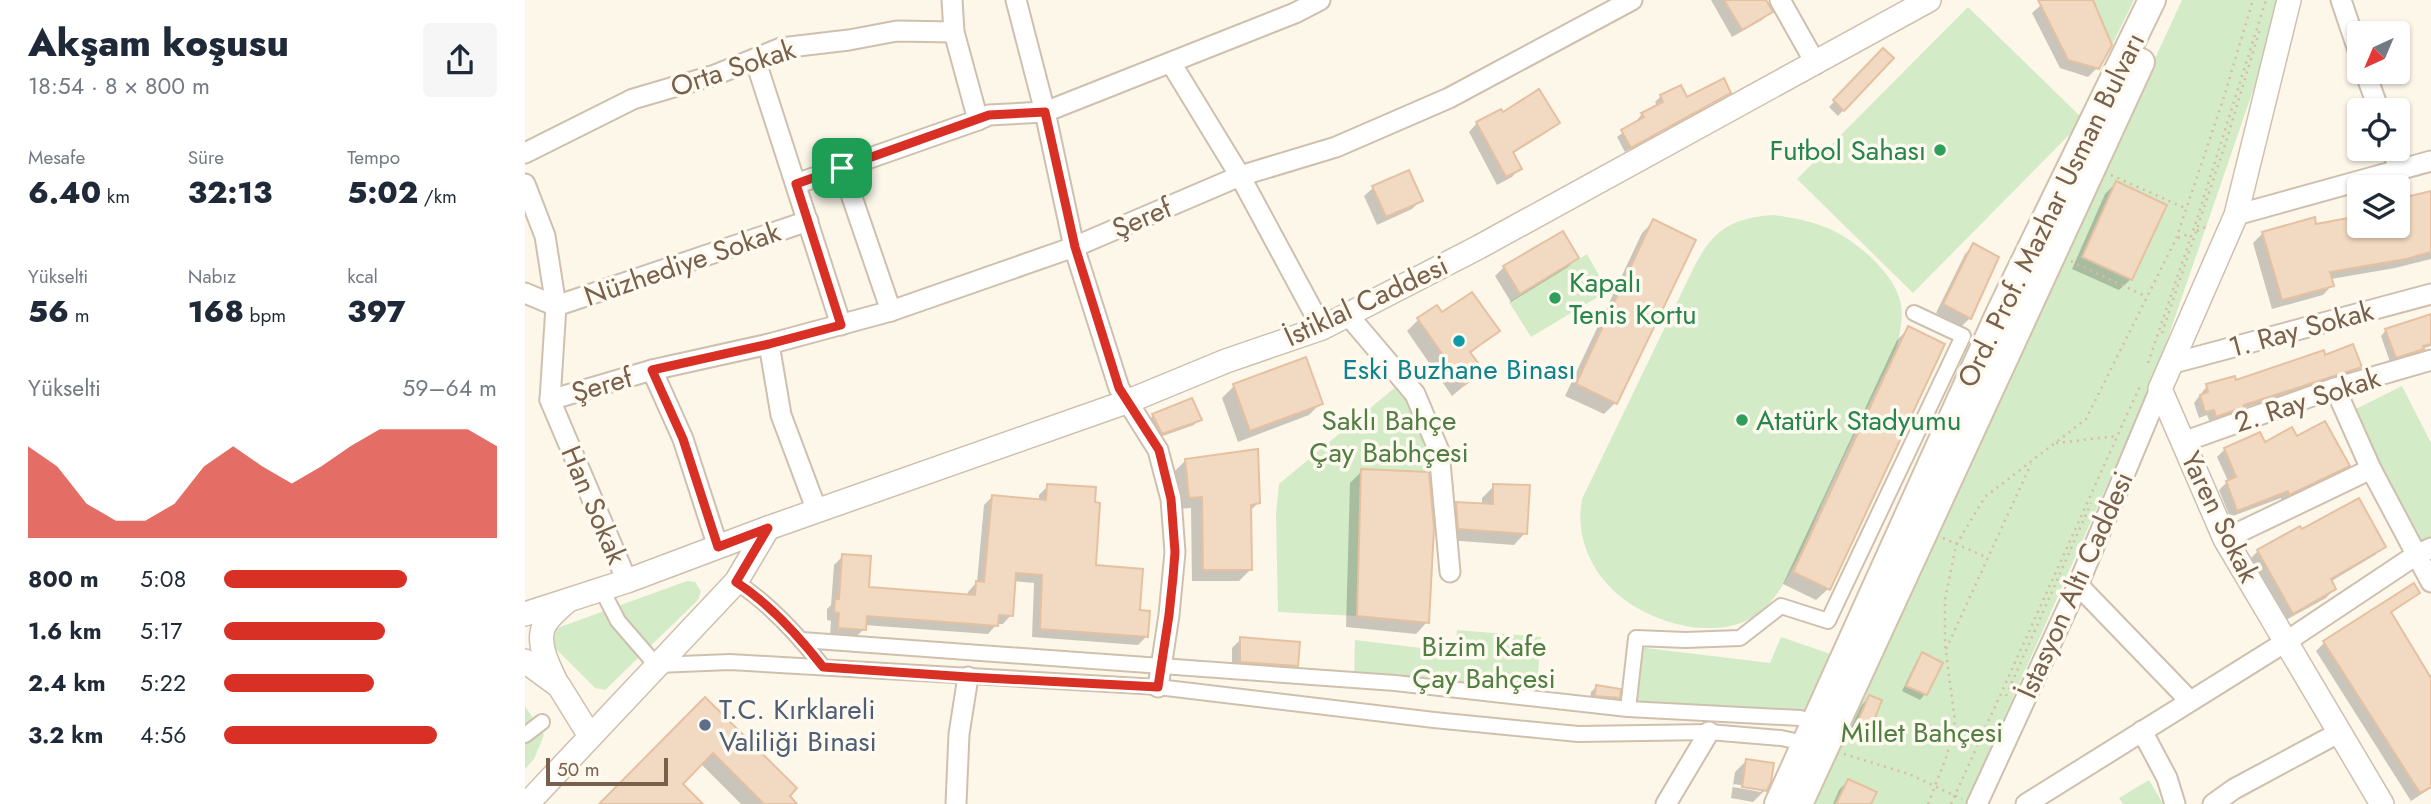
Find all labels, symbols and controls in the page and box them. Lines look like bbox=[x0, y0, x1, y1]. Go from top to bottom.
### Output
text: Akşam koşusu bbox=[28, 15, 289, 70]
north arrow bbox=[2347, 21, 2410, 84]
map controls bbox=[2347, 21, 2410, 238]
button: share bbox=[423, 23, 497, 97]
street label: Ord. Prof. Mazhar Usman Bulvarı bbox=[1947, 26, 2155, 394]
street label: Orta Sokak bbox=[665, 28, 801, 107]
text: 18:54 · 8 × 800 m bbox=[28, 69, 210, 103]
button: locate bbox=[2347, 98, 2410, 161]
place label: Futbol Sahası bbox=[1770, 130, 1926, 171]
pin bbox=[812, 138, 872, 198]
marker: Futbol Sahası bbox=[1932, 142, 1948, 158]
text: Mesafe bbox=[28, 144, 85, 171]
text: Süre bbox=[188, 144, 224, 171]
text: Tempo bbox=[347, 144, 400, 171]
icon: arrive bbox=[823, 149, 861, 187]
text: 6.40 bbox=[28, 171, 101, 214]
text: 32:13 bbox=[188, 171, 272, 214]
text: 5:02 bbox=[347, 171, 418, 214]
button: layers bbox=[2347, 175, 2410, 238]
text: km bbox=[101, 183, 130, 210]
text: /km bbox=[418, 183, 457, 210]
street label: Şeref bbox=[1106, 187, 1179, 249]
street label: Nüzhediye Sokak bbox=[578, 211, 786, 317]
street label: İstiklal Caddesi bbox=[1277, 245, 1455, 357]
place label: Kapalı Tenis Kortu bbox=[1569, 262, 1697, 335]
text: Yükselti bbox=[28, 263, 88, 290]
text: Nabız bbox=[188, 263, 236, 290]
text: kcal bbox=[347, 263, 378, 290]
text: 56 bbox=[28, 290, 69, 333]
text: 168 bbox=[188, 290, 244, 333]
text: 397 bbox=[347, 290, 405, 333]
marker: Kapalı Tenis Kortu bbox=[1547, 290, 1563, 306]
street label: 1. Ray Sokak bbox=[2224, 290, 2378, 368]
text: m bbox=[69, 302, 90, 329]
text: bpm bbox=[244, 302, 286, 329]
marker: Eski Buzhane Binası bbox=[1451, 333, 1467, 349]
place label: Eski Buzhane Binası bbox=[1342, 349, 1576, 390]
street label: Şeref bbox=[567, 357, 638, 413]
street label: 2. Ray Sokak bbox=[2229, 357, 2386, 443]
text: Yükselti bbox=[28, 371, 101, 405]
text: 59–64 m bbox=[402, 371, 497, 405]
park label: Saklı Bahçe Çay Babhçesi bbox=[1309, 400, 1469, 473]
place label: Atatürk Stadyumu bbox=[1756, 400, 1961, 441]
marker: Atatürk Stadyumu bbox=[1734, 412, 1750, 428]
street label: Han Sokak bbox=[551, 439, 638, 571]
street label: Yaren Sokak bbox=[2170, 444, 2270, 590]
street label: İstasyon Altı Caddesi bbox=[2007, 465, 2143, 705]
text: 800 m bbox=[28, 562, 99, 596]
text: 5:08 bbox=[140, 562, 186, 596]
text: 1.6 km bbox=[28, 614, 102, 648]
text: 5:17 bbox=[140, 614, 182, 648]
park label: Bizim Kafe Çay Bahçesi bbox=[1412, 626, 1556, 699]
text: 2.4 km bbox=[28, 666, 106, 700]
text: 5:22 bbox=[140, 666, 186, 700]
place label: T.C. Kırklareli Valiliği Binasi bbox=[719, 689, 877, 762]
park label: Millet Bahçesi bbox=[1841, 712, 2003, 753]
marker: T.C. Kırklareli Valiliği Binasi bbox=[697, 717, 713, 733]
text: 3.2 km bbox=[28, 718, 103, 752]
text: 4:56 bbox=[140, 718, 187, 752]
scale bar bbox=[546, 755, 669, 787]
text: 50 m bbox=[557, 756, 600, 783]

